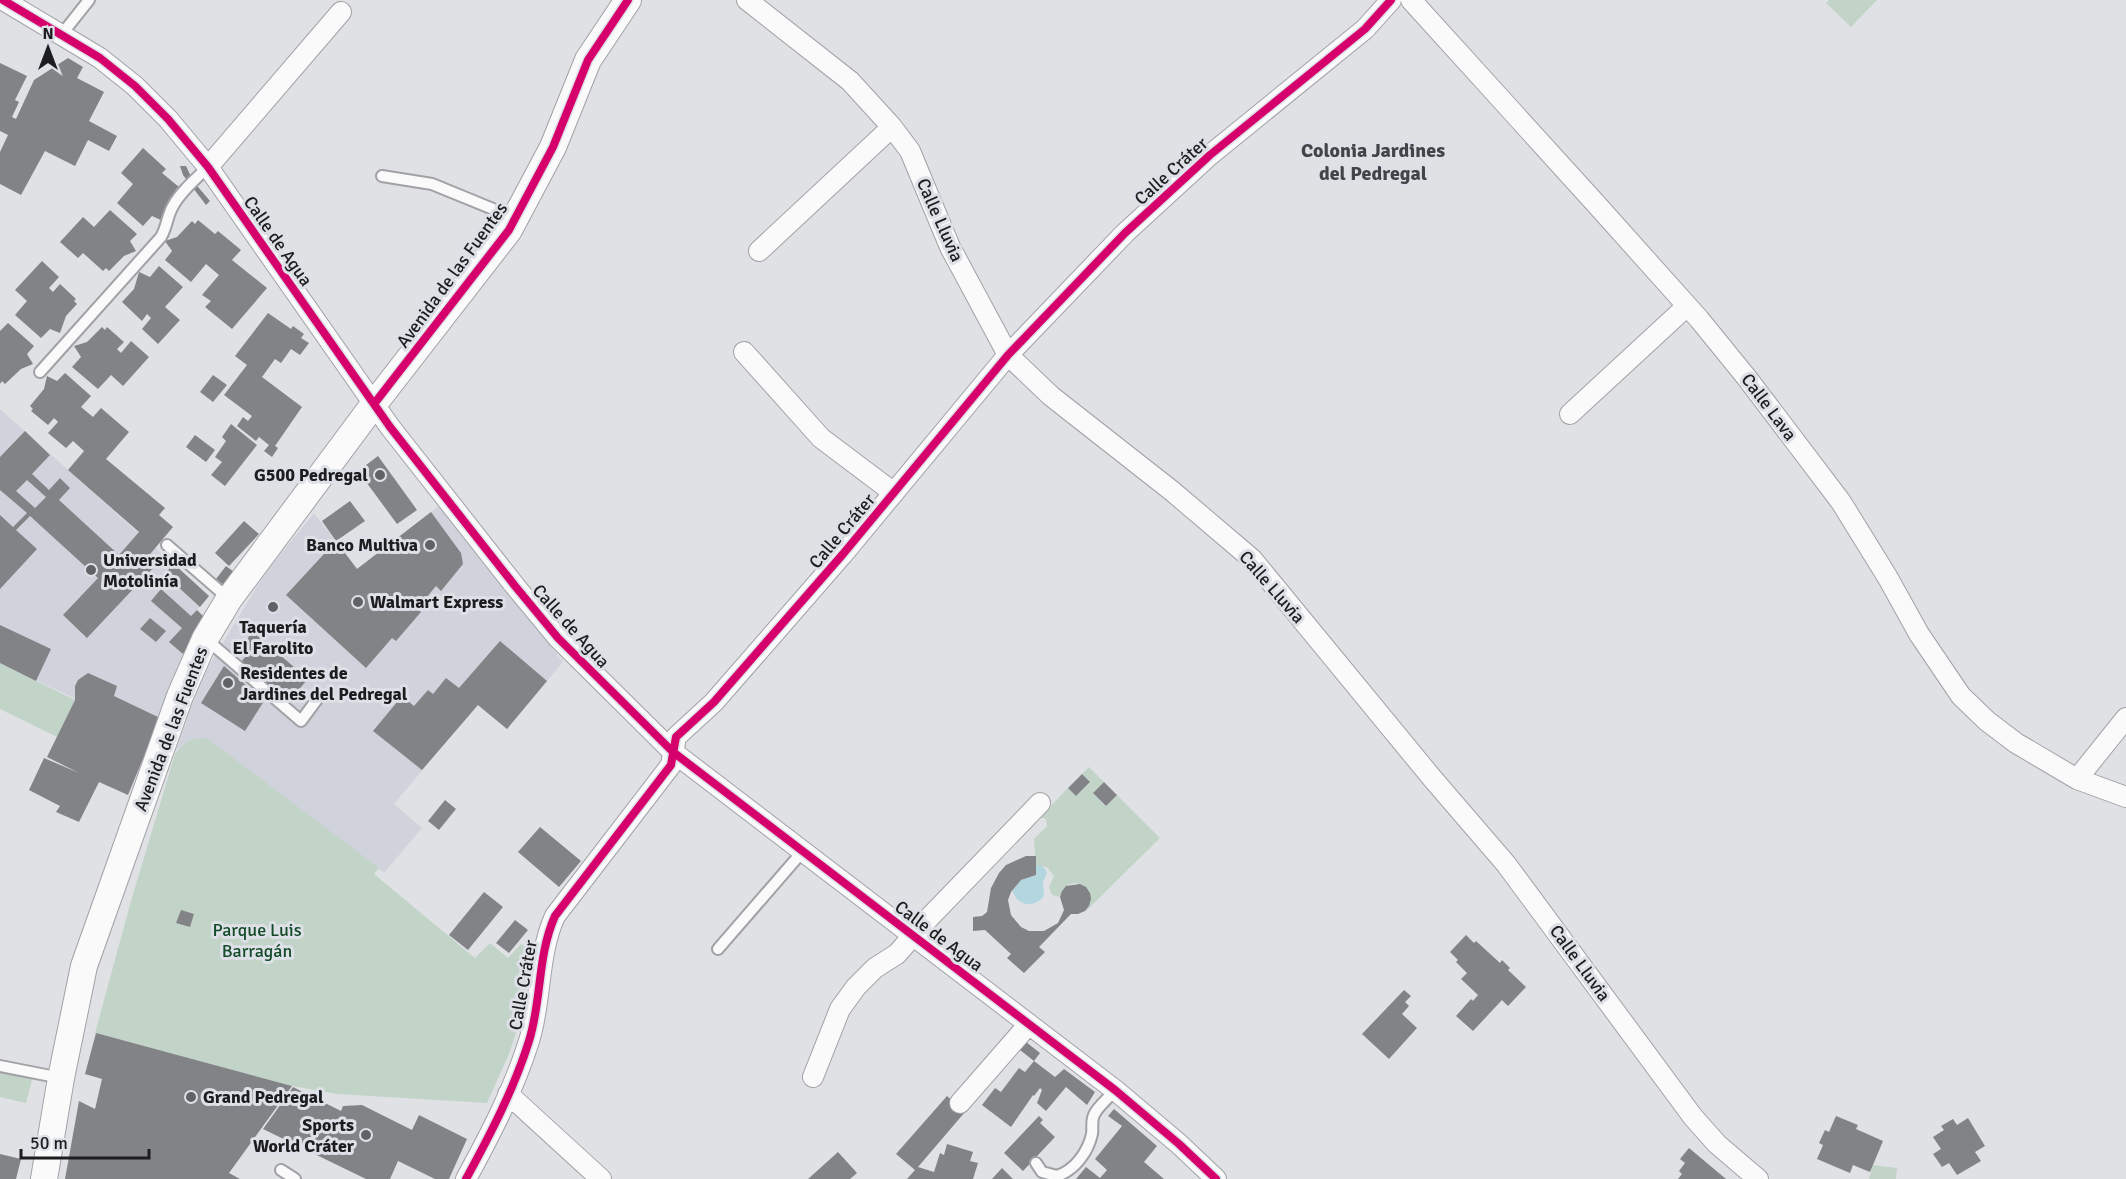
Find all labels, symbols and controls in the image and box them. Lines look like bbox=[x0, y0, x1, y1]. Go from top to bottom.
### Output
north arrow bbox=[18, 18, 78, 78]
text: N bbox=[42, 24, 54, 44]
street label: Calle Cráter bbox=[1130, 132, 1212, 210]
district label: Colonia Jardines del Pedregal bbox=[1301, 138, 1445, 186]
street label: Calle Lluvia bbox=[912, 175, 968, 265]
street label: Calle de Agua bbox=[239, 192, 317, 290]
street label: Avenida de las Fuentes bbox=[392, 198, 512, 352]
street label: Calle Lava bbox=[1737, 369, 1801, 445]
place label: G500 Pedregal bbox=[254, 464, 368, 486]
marker: G500 Pedregal bbox=[373, 468, 387, 482]
street label: Calle Cráter bbox=[804, 489, 880, 573]
place label: Banco Multiva bbox=[306, 534, 418, 556]
marker: Banco Multiva bbox=[423, 538, 437, 552]
street label: Calle Lluvia bbox=[1234, 546, 1310, 628]
place label: Universidad Motolinía bbox=[103, 549, 197, 592]
marker: Universidad Motolinía bbox=[84, 563, 98, 577]
street label: Calle de Agua bbox=[528, 580, 614, 672]
place label: Walmart Express bbox=[370, 591, 503, 613]
marker: Walmart Express bbox=[351, 595, 365, 609]
marker: Taquería El Farolito bbox=[266, 600, 280, 614]
place label: Taquería El Farolito bbox=[232, 616, 314, 659]
street label: Avenida de las Fuentes bbox=[129, 644, 213, 814]
place label: Residentes de Jardines del Pedregal bbox=[240, 662, 408, 705]
marker: Residentes de Jardines del Pedregal bbox=[221, 676, 235, 690]
street label: Calle de Agua bbox=[890, 896, 988, 976]
park label: Parque Luis Barragán bbox=[212, 919, 302, 962]
street label: Calle Lluvia bbox=[1545, 920, 1615, 1006]
street label: Calle Cráter bbox=[504, 938, 542, 1032]
place label: Grand Pedregal bbox=[203, 1086, 324, 1108]
marker: Grand Pedregal bbox=[184, 1090, 198, 1104]
place label: Sports World Cráter bbox=[253, 1114, 355, 1157]
scale bar bbox=[21, 1122, 148, 1160]
marker: Sports World Cráter bbox=[359, 1128, 373, 1142]
text: 50 m bbox=[30, 1132, 68, 1154]

